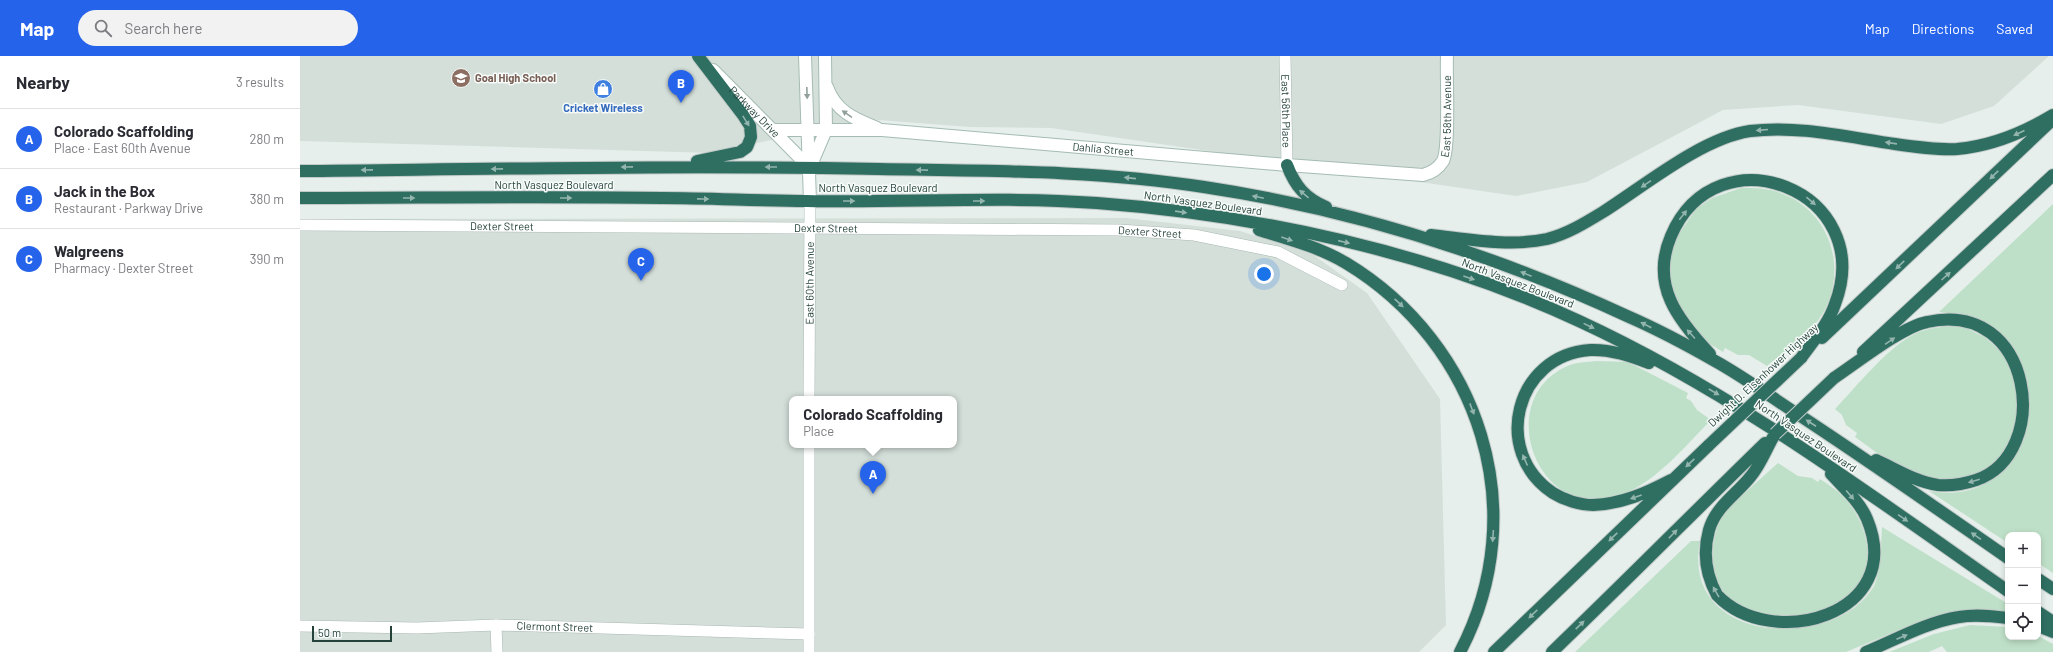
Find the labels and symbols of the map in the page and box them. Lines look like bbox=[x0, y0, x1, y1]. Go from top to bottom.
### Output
school or university icon: Goal High School bbox=[450, 67, 472, 89]
pin: B bbox=[668, 70, 694, 103]
place label: Goal High School bbox=[475, 71, 556, 84]
street label: East 58th Place bbox=[1279, 74, 1294, 148]
street label: East 58th Avenue bbox=[1438, 75, 1453, 158]
shop icon: Cricket Wireless bbox=[592, 78, 614, 100]
street label: Parkway Drive bbox=[727, 83, 783, 140]
one-way arrow bbox=[803, 87, 810, 99]
place label: Cricket Wireless bbox=[563, 101, 643, 114]
one-way arrow bbox=[842, 110, 852, 118]
one-way arrow bbox=[743, 115, 750, 127]
one-way arrow bbox=[1756, 127, 1768, 134]
one-way arrow bbox=[2013, 130, 2024, 136]
street label: Dahlia Street bbox=[1072, 139, 1134, 158]
one-way arrow bbox=[1885, 140, 1897, 146]
one-way arrow bbox=[620, 164, 633, 170]
one-way arrow bbox=[764, 164, 777, 170]
one-way arrow bbox=[491, 165, 503, 172]
one-way arrow bbox=[360, 167, 373, 173]
one-way arrow bbox=[915, 167, 928, 173]
one-way arrow bbox=[1989, 170, 1999, 180]
one-way arrow bbox=[1124, 174, 1136, 181]
street label: North Vasquez Boulevard bbox=[494, 178, 614, 191]
one-way arrow bbox=[1641, 180, 1651, 188]
street label: North Vasquez Boulevard bbox=[818, 181, 938, 194]
street label: North Vasquez Boulevard bbox=[1143, 188, 1263, 217]
one-way arrow bbox=[1299, 189, 1309, 198]
one-way arrow bbox=[1252, 193, 1265, 199]
one-way arrow bbox=[403, 195, 416, 201]
one-way arrow bbox=[560, 195, 573, 201]
one-way arrow bbox=[697, 196, 710, 202]
one-way arrow bbox=[1805, 196, 1816, 205]
one-way arrow bbox=[843, 198, 856, 204]
one-way arrow bbox=[973, 198, 986, 204]
one-way arrow bbox=[1175, 209, 1187, 215]
one-way arrow bbox=[1678, 210, 1687, 221]
street label: Dexter Street bbox=[470, 219, 534, 232]
street label: Dexter Street bbox=[794, 221, 858, 234]
street label: Dexter Street bbox=[1118, 223, 1182, 240]
one-way arrow bbox=[1281, 236, 1293, 242]
one-way arrow bbox=[1338, 239, 1350, 245]
street label: East 60th Avenue bbox=[802, 241, 816, 324]
pin: C bbox=[628, 248, 654, 281]
street label: North Vasquez Boulevard bbox=[1460, 255, 1576, 310]
one-way arrow bbox=[1895, 260, 1905, 270]
your location bbox=[1254, 264, 1274, 284]
one-way arrow bbox=[1520, 270, 1532, 276]
one-way arrow bbox=[1941, 271, 1951, 281]
one-way arrow bbox=[1463, 275, 1475, 281]
one-way arrow bbox=[1394, 298, 1403, 307]
street label: Dwight D. Eisenhower Highway bbox=[1705, 320, 1820, 429]
one-way arrow bbox=[1640, 322, 1651, 328]
one-way arrow bbox=[1584, 323, 1595, 329]
one-way arrow bbox=[1686, 329, 1696, 339]
one-way arrow bbox=[1885, 337, 1895, 345]
one-way arrow bbox=[1708, 389, 1720, 396]
street label: North Vasquez Boulevard bbox=[1753, 397, 1859, 474]
one-way arrow bbox=[1470, 403, 1476, 415]
one-way arrow bbox=[1806, 419, 1816, 427]
one-way arrow bbox=[1522, 454, 1528, 465]
one-way arrow bbox=[1685, 458, 1695, 468]
pin: A bbox=[860, 461, 886, 494]
one-way arrow bbox=[1968, 478, 1980, 484]
one-way arrow bbox=[1845, 490, 1854, 500]
one-way arrow bbox=[1629, 494, 1641, 500]
one-way arrow bbox=[1898, 514, 1909, 522]
one-way arrow bbox=[1668, 529, 1678, 539]
one-way arrow bbox=[1490, 530, 1496, 543]
one-way arrow bbox=[1608, 532, 1618, 542]
one-way arrow bbox=[1971, 532, 1981, 540]
one-way arrow bbox=[1713, 586, 1720, 598]
one-way arrow bbox=[1528, 609, 1538, 619]
street label: Clermont Street bbox=[517, 619, 593, 634]
one-way arrow bbox=[1575, 620, 1585, 630]
scale bar bbox=[312, 624, 392, 643]
one-way arrow bbox=[1896, 634, 1907, 640]

